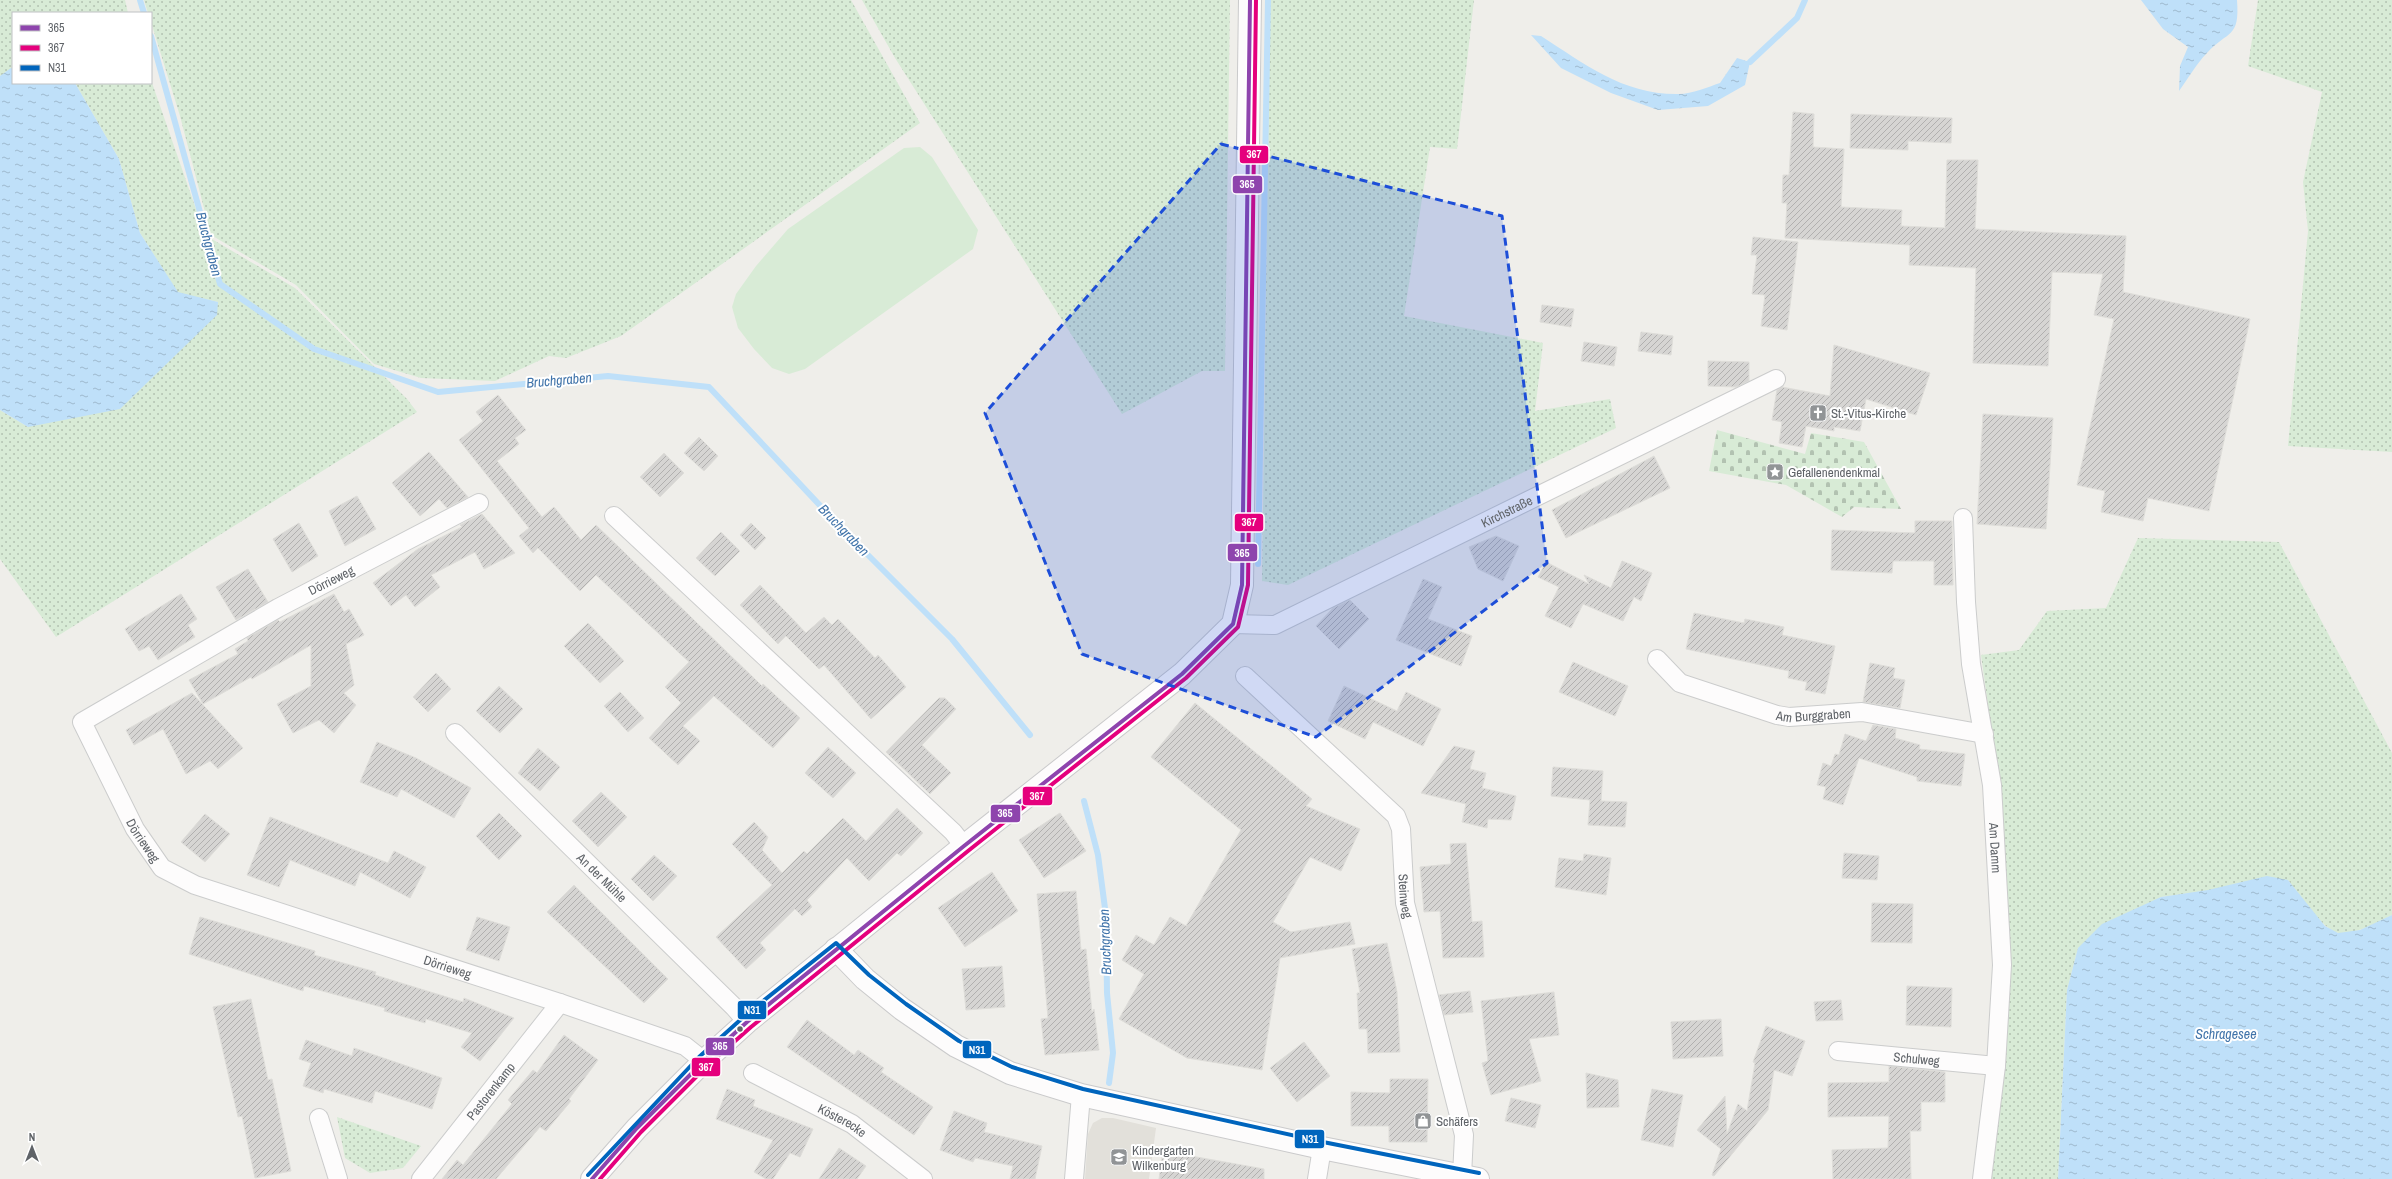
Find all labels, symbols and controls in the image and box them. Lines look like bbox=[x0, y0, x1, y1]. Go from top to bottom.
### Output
legend bbox=[12, 12, 152, 84]
text: 365 bbox=[48, 20, 65, 36]
text: 367 bbox=[48, 40, 65, 56]
text: N31 bbox=[48, 60, 67, 76]
line badge: 367 bbox=[1239, 145, 1269, 164]
text: 367 bbox=[1246, 147, 1262, 161]
line badge: 365 bbox=[1232, 175, 1263, 194]
text: 365 bbox=[1239, 177, 1255, 191]
water label: Bruchgraben bbox=[192, 210, 226, 278]
water label: Bruchgraben bbox=[525, 368, 593, 392]
church icon: St.-Vitus-Kirche bbox=[1808, 403, 1828, 423]
place label: St.-Vitus-Kirche bbox=[1831, 405, 1906, 422]
place icon: Gefallenendenkmal bbox=[1765, 462, 1785, 482]
place label: Gefallenendenkmal bbox=[1788, 464, 1880, 481]
street label: Kirchstraße bbox=[1478, 492, 1535, 532]
water label: Bruchgraben bbox=[815, 500, 873, 560]
line badge: 367 bbox=[1234, 513, 1264, 532]
text: 367 bbox=[1241, 515, 1257, 529]
line badge: 365 bbox=[1227, 543, 1258, 562]
text: 365 bbox=[1234, 546, 1250, 560]
street label: Dörrieweg bbox=[305, 562, 357, 599]
street label: Am Burggraben bbox=[1774, 705, 1851, 726]
line badge: 367 bbox=[1022, 786, 1053, 806]
text: 367 bbox=[1029, 789, 1045, 803]
line badge: 365 bbox=[990, 804, 1021, 823]
text: 365 bbox=[997, 806, 1013, 820]
street label: Dörrieweg bbox=[122, 816, 164, 866]
street label: Am Damm bbox=[1985, 821, 2005, 874]
street label: An der Mühle bbox=[572, 849, 630, 906]
street label: Steinweg bbox=[1394, 873, 1417, 920]
water label: Bruchgraben bbox=[1095, 909, 1115, 975]
street label: Dörrieweg bbox=[421, 951, 474, 983]
line badge: N31 bbox=[737, 1000, 767, 1020]
text: N31 bbox=[744, 1003, 760, 1017]
unlabelled marker bbox=[735, 1024, 745, 1034]
water label: Schragesee bbox=[2195, 1025, 2257, 1043]
line badge: 365 bbox=[705, 1037, 735, 1056]
text: 365 bbox=[712, 1039, 728, 1053]
line badge: N31 bbox=[962, 1040, 992, 1059]
text: N31 bbox=[969, 1043, 985, 1057]
street label: Schulweg bbox=[1893, 1048, 1941, 1070]
line badge: 367 bbox=[691, 1057, 721, 1077]
street label: Pastorenkamp bbox=[463, 1059, 519, 1124]
text: 367 bbox=[698, 1060, 714, 1074]
street label: Kösterecke bbox=[815, 1100, 870, 1141]
shop icon: Schäfers bbox=[1413, 1111, 1433, 1131]
place label: Schäfers bbox=[1436, 1113, 1478, 1130]
north arrow bbox=[12, 1127, 52, 1167]
line badge: N31 bbox=[1294, 1129, 1325, 1149]
text: N bbox=[29, 1130, 35, 1144]
text: N31 bbox=[1302, 1132, 1318, 1146]
place label: Kindergarten Wilkenburg bbox=[1132, 1142, 1194, 1174]
school or university icon: Kindergarten Wilkenburg bbox=[1109, 1147, 1129, 1167]

